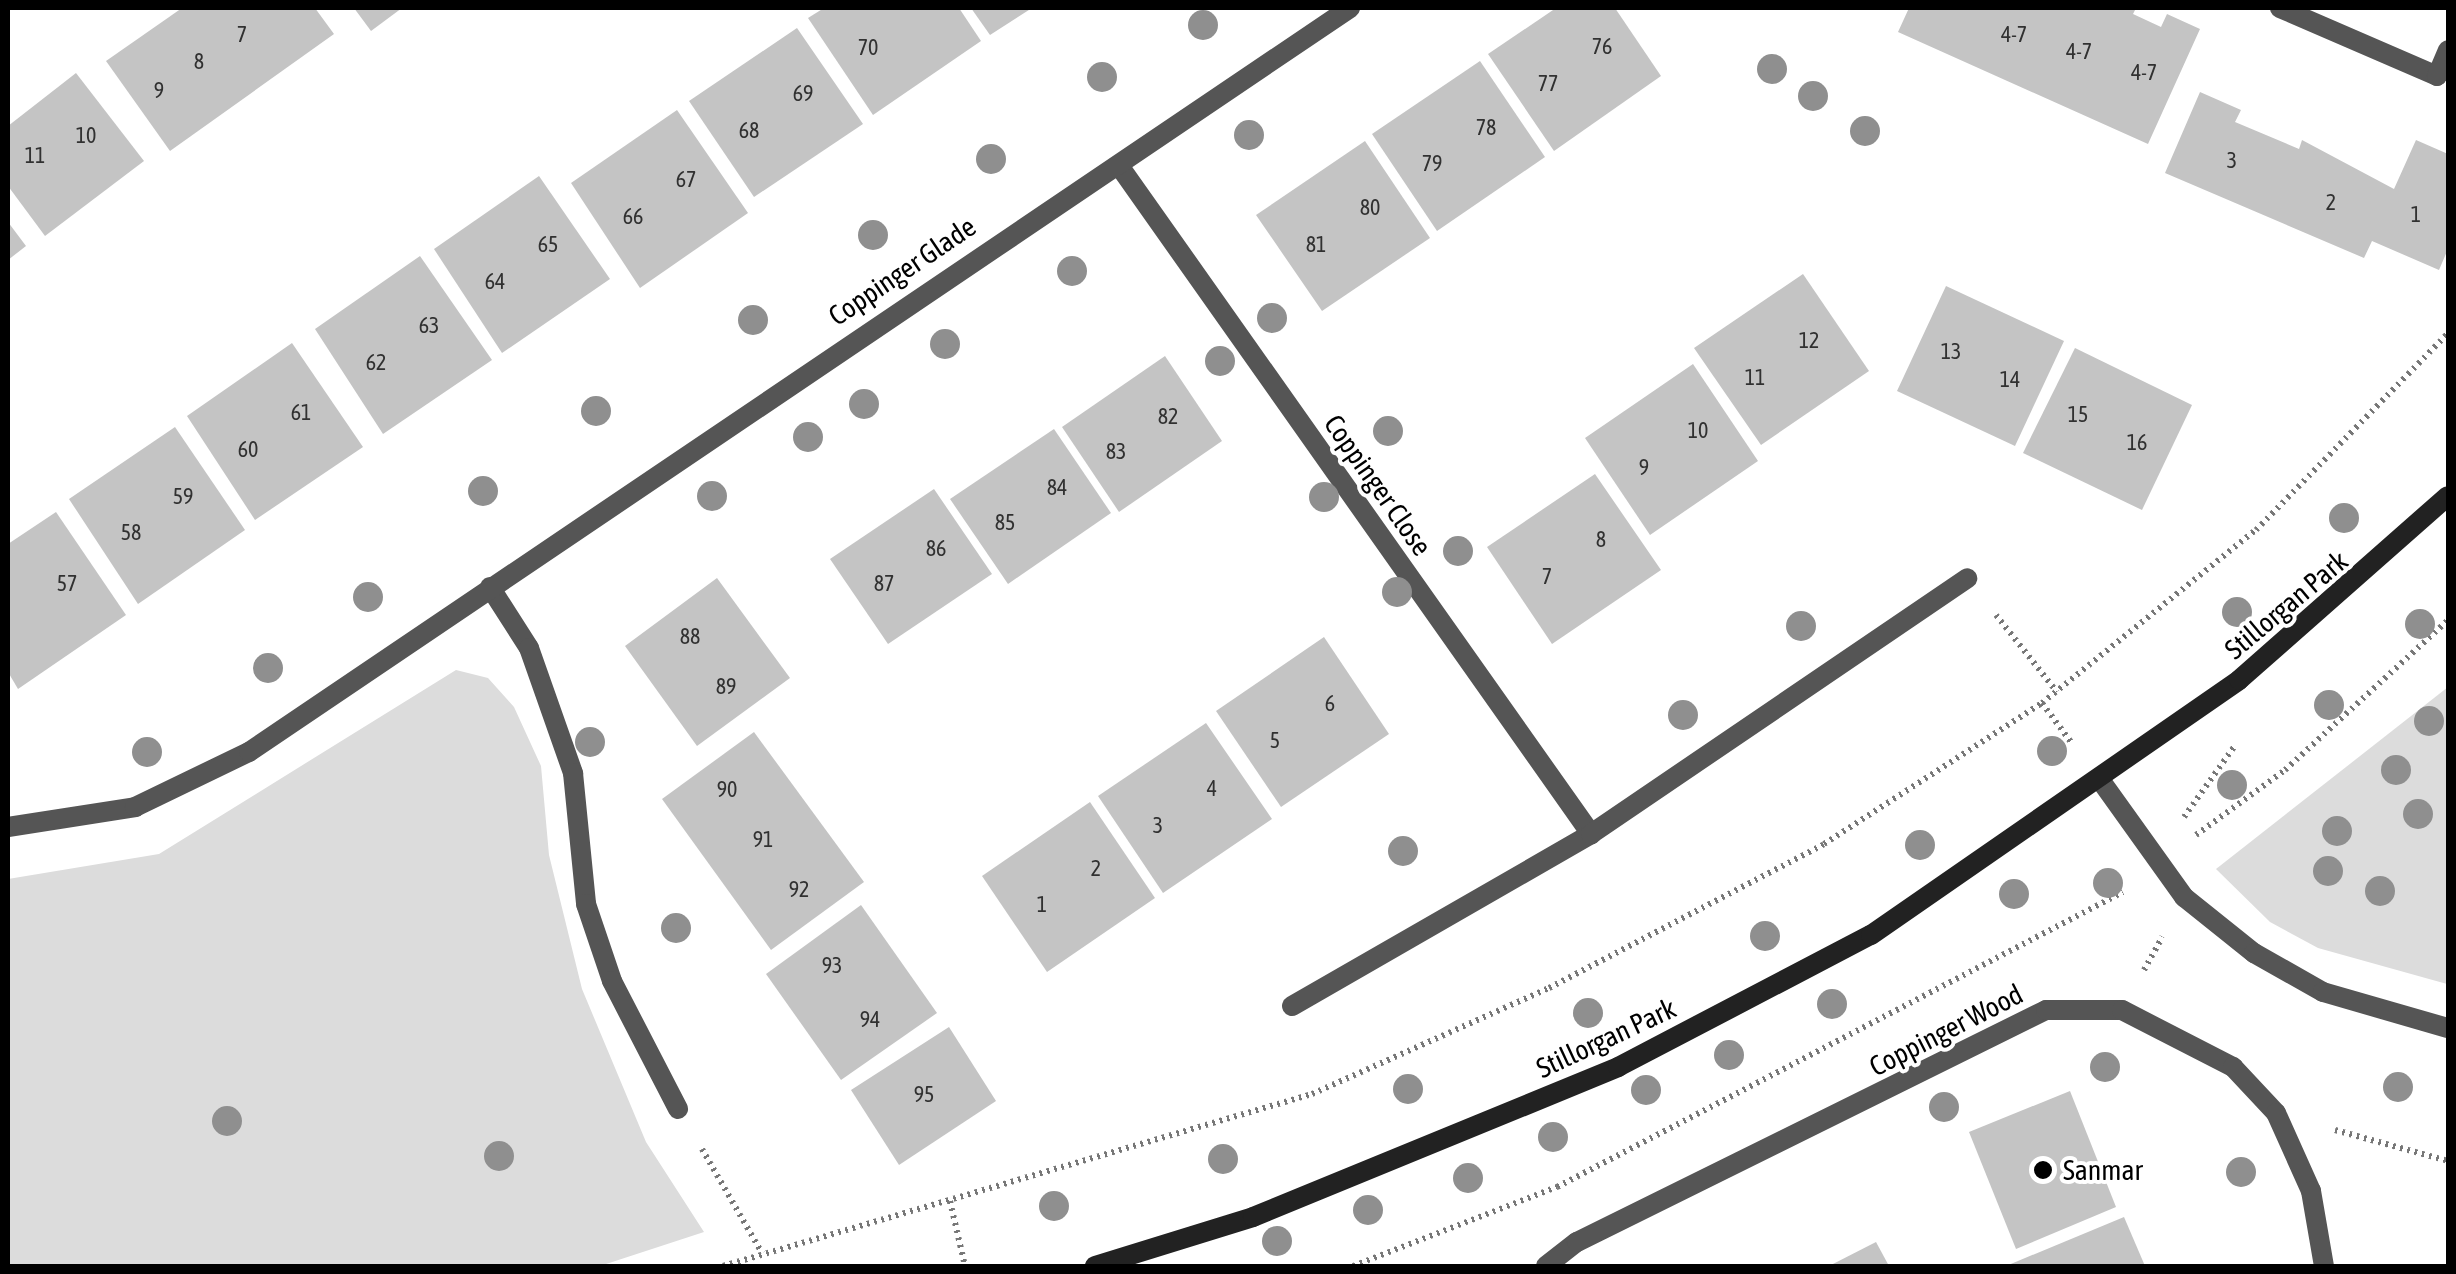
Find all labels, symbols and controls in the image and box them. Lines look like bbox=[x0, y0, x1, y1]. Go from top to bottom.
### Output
house number: 7 bbox=[237, 22, 247, 48]
house number: 4-7 bbox=[2001, 22, 2027, 48]
house number: 76 bbox=[1592, 34, 1612, 60]
house number: 70 bbox=[858, 35, 878, 61]
house number: 4-7 bbox=[2066, 39, 2092, 65]
house number: 8 bbox=[194, 49, 204, 75]
house number: 4-7 bbox=[2131, 60, 2157, 86]
house number: 77 bbox=[1538, 71, 1558, 97]
house number: 9 bbox=[154, 78, 164, 104]
house number: 69 bbox=[793, 81, 813, 107]
house number: 78 bbox=[1476, 115, 1496, 141]
house number: 68 bbox=[739, 118, 759, 144]
house number: 10 bbox=[76, 123, 96, 149]
house number: 11 bbox=[25, 143, 45, 169]
house number: 3 bbox=[2227, 148, 2237, 174]
house number: 79 bbox=[1422, 151, 1442, 177]
house number: 67 bbox=[676, 167, 696, 193]
house number: 2 bbox=[2326, 190, 2336, 216]
house number: 80 bbox=[1360, 195, 1380, 221]
house number: 1 bbox=[2411, 202, 2421, 228]
house number: 66 bbox=[623, 204, 643, 230]
street label: Coppinger Glade bbox=[822, 210, 982, 332]
house number: 65 bbox=[538, 232, 558, 258]
house number: 81 bbox=[1306, 232, 1326, 258]
house number: 64 bbox=[485, 269, 505, 295]
house number: 63 bbox=[419, 313, 439, 339]
house number: 12 bbox=[1799, 328, 1819, 354]
house number: 13 bbox=[1941, 339, 1961, 365]
house number: 62 bbox=[366, 350, 386, 376]
house number: 11 bbox=[1745, 365, 1765, 391]
house number: 14 bbox=[2000, 367, 2020, 393]
house number: 61 bbox=[291, 400, 311, 426]
house number: 15 bbox=[2068, 402, 2088, 428]
house number: 82 bbox=[1158, 404, 1178, 430]
street label: Coppinger Close bbox=[1317, 408, 1439, 562]
house number: 10 bbox=[1688, 418, 1708, 444]
house number: 16 bbox=[2127, 430, 2147, 456]
house number: 60 bbox=[238, 437, 258, 463]
house number: 83 bbox=[1106, 439, 1126, 465]
house number: 9 bbox=[1639, 455, 1649, 481]
house number: 84 bbox=[1047, 475, 1067, 501]
house number: 59 bbox=[173, 484, 193, 510]
house number: 85 bbox=[995, 510, 1015, 536]
house number: 58 bbox=[121, 520, 141, 546]
house number: 8 bbox=[1596, 527, 1606, 553]
house number: 86 bbox=[926, 536, 946, 562]
street label: Stillorgan Park bbox=[2218, 544, 2354, 666]
house number: 7 bbox=[1542, 564, 1552, 590]
house number: 57 bbox=[57, 571, 77, 597]
house number: 87 bbox=[874, 571, 894, 597]
house number: 88 bbox=[680, 624, 700, 650]
house number: 89 bbox=[716, 674, 736, 700]
house number: 6 bbox=[1325, 691, 1335, 717]
house number: 5 bbox=[1270, 728, 1280, 754]
house number: 4 bbox=[1207, 776, 1217, 802]
house number: 90 bbox=[717, 777, 737, 803]
house number: 3 bbox=[1153, 813, 1163, 839]
house number: 91 bbox=[753, 827, 773, 853]
house number: 2 bbox=[1091, 856, 1101, 882]
house number: 92 bbox=[789, 877, 809, 903]
house number: 1 bbox=[1037, 892, 1047, 918]
house number: 93 bbox=[822, 953, 842, 979]
street label: Coppinger Wood bbox=[1864, 977, 2028, 1083]
street label: Stillorgan Park bbox=[1531, 991, 1681, 1085]
house number: 94 bbox=[860, 1007, 880, 1033]
house number: 95 bbox=[914, 1082, 934, 1108]
place label: Sanmar bbox=[2063, 1153, 2143, 1187]
marker: Sanmar bbox=[2032, 1159, 2054, 1181]

